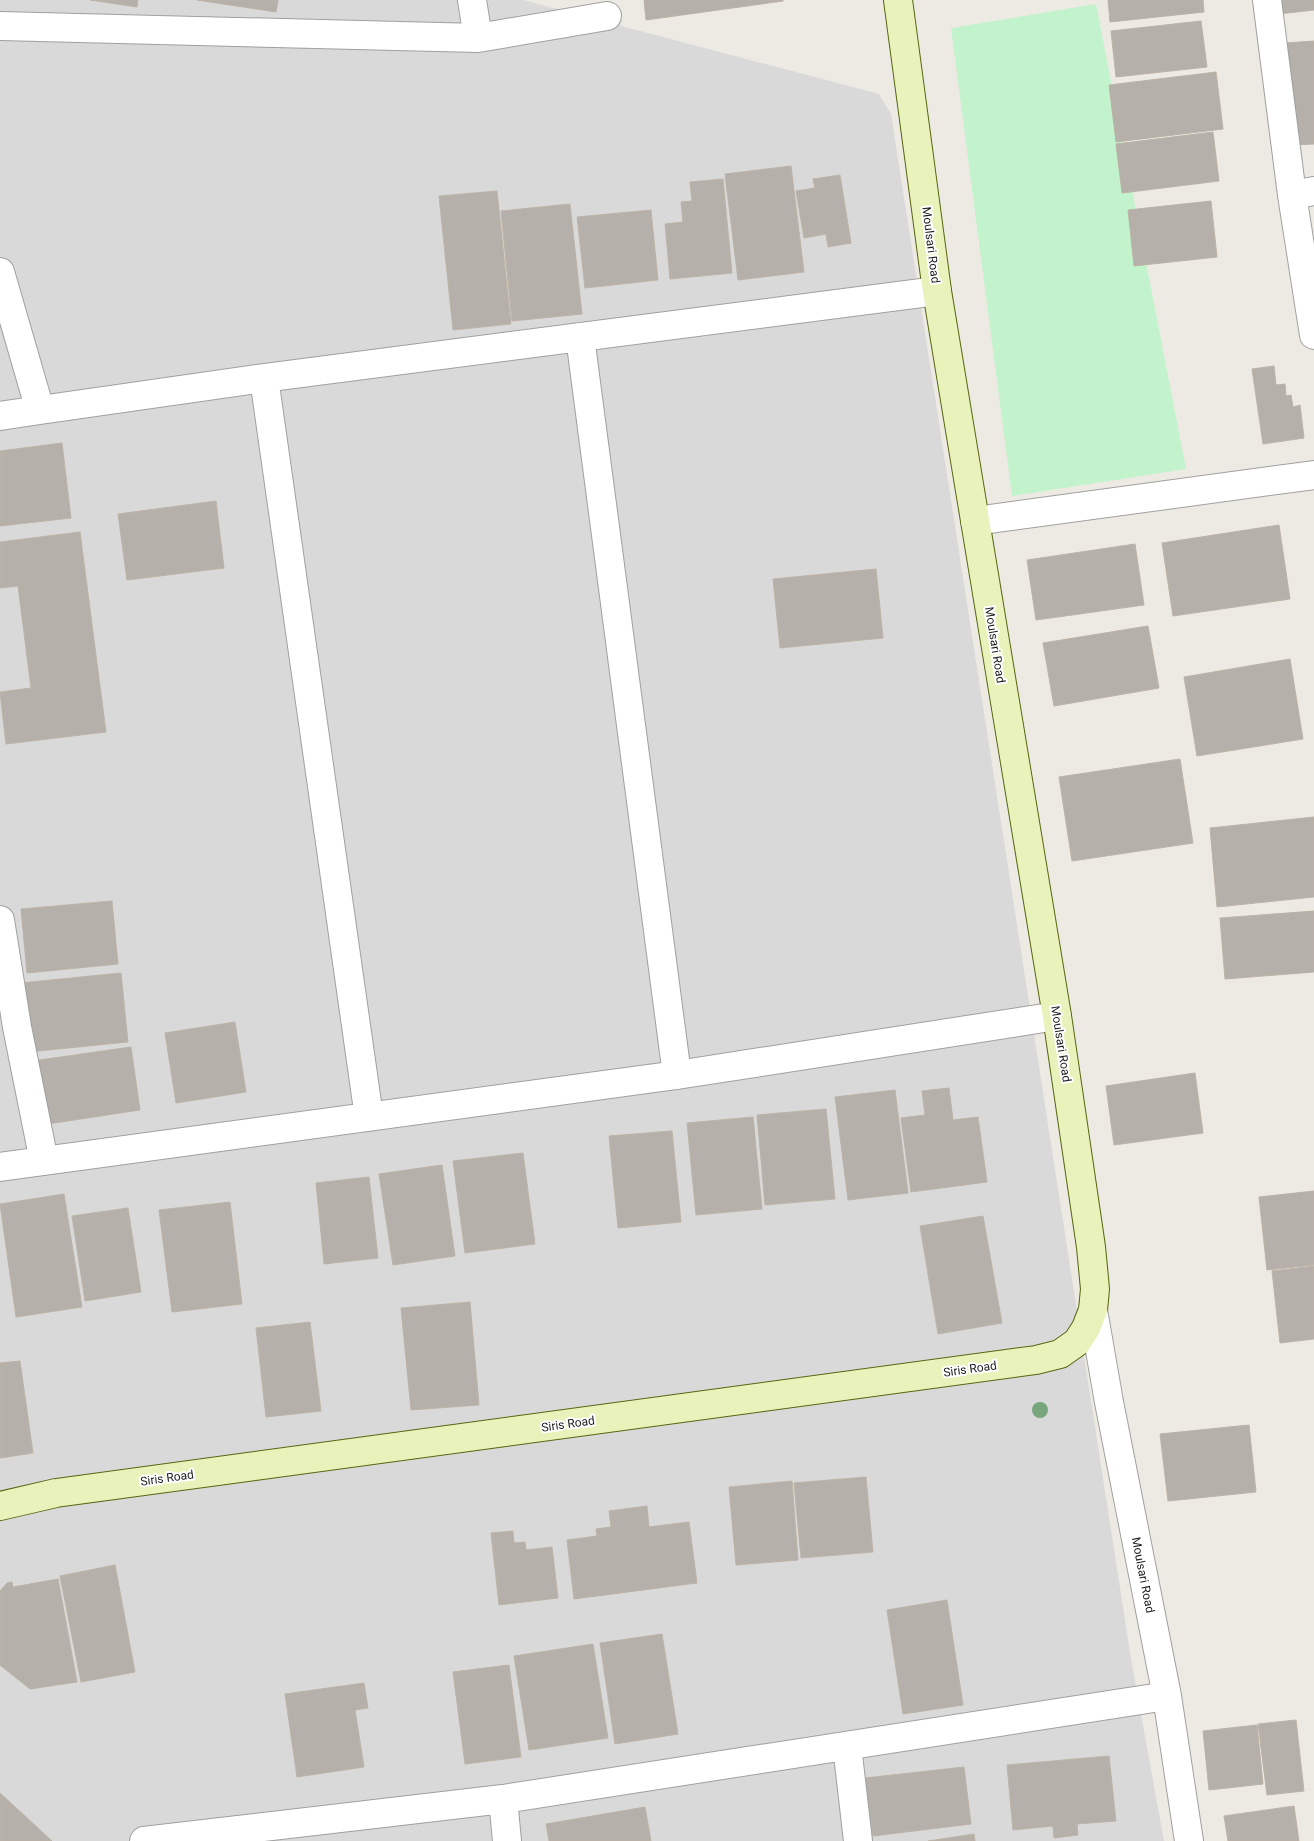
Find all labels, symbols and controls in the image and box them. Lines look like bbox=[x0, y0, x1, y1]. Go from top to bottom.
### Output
street label: Moulsari Road bbox=[919, 206, 943, 284]
street label: Moulsari Road bbox=[982, 606, 1008, 684]
street label: Moulsari Road bbox=[1048, 1005, 1074, 1083]
street label: Siris Road bbox=[942, 1358, 998, 1380]
street label: Siris Road bbox=[540, 1413, 596, 1435]
street label: Siris Road bbox=[139, 1467, 195, 1489]
street label: Moulsari Road bbox=[1129, 1536, 1157, 1614]

